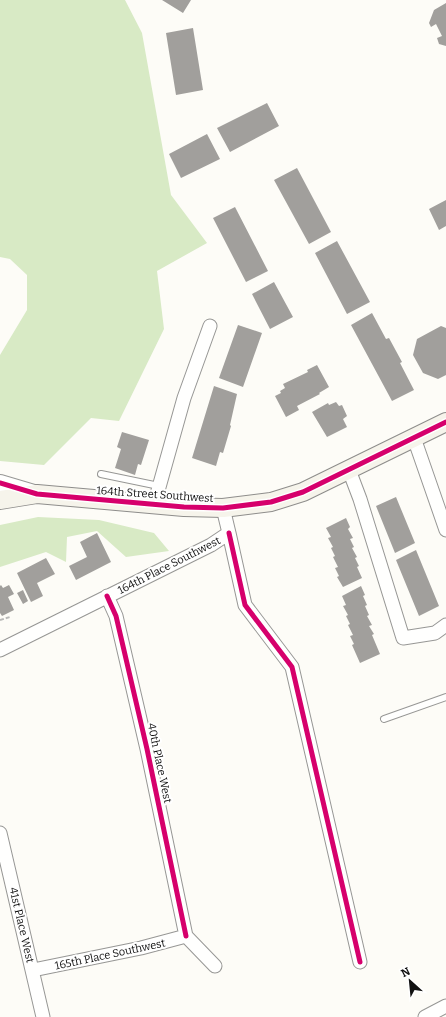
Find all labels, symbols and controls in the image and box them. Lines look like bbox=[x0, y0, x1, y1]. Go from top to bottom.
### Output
street label: 164th Street Southwest bbox=[96, 484, 214, 505]
street label: 164th Place Southwest bbox=[116, 534, 223, 597]
street label: 40th Place West bbox=[145, 722, 174, 804]
street label: 41st Place West bbox=[7, 886, 37, 964]
street label: 165th Place Southwest bbox=[54, 936, 166, 973]
north arrow bbox=[390, 961, 430, 1001]
text: N bbox=[399, 965, 413, 980]

